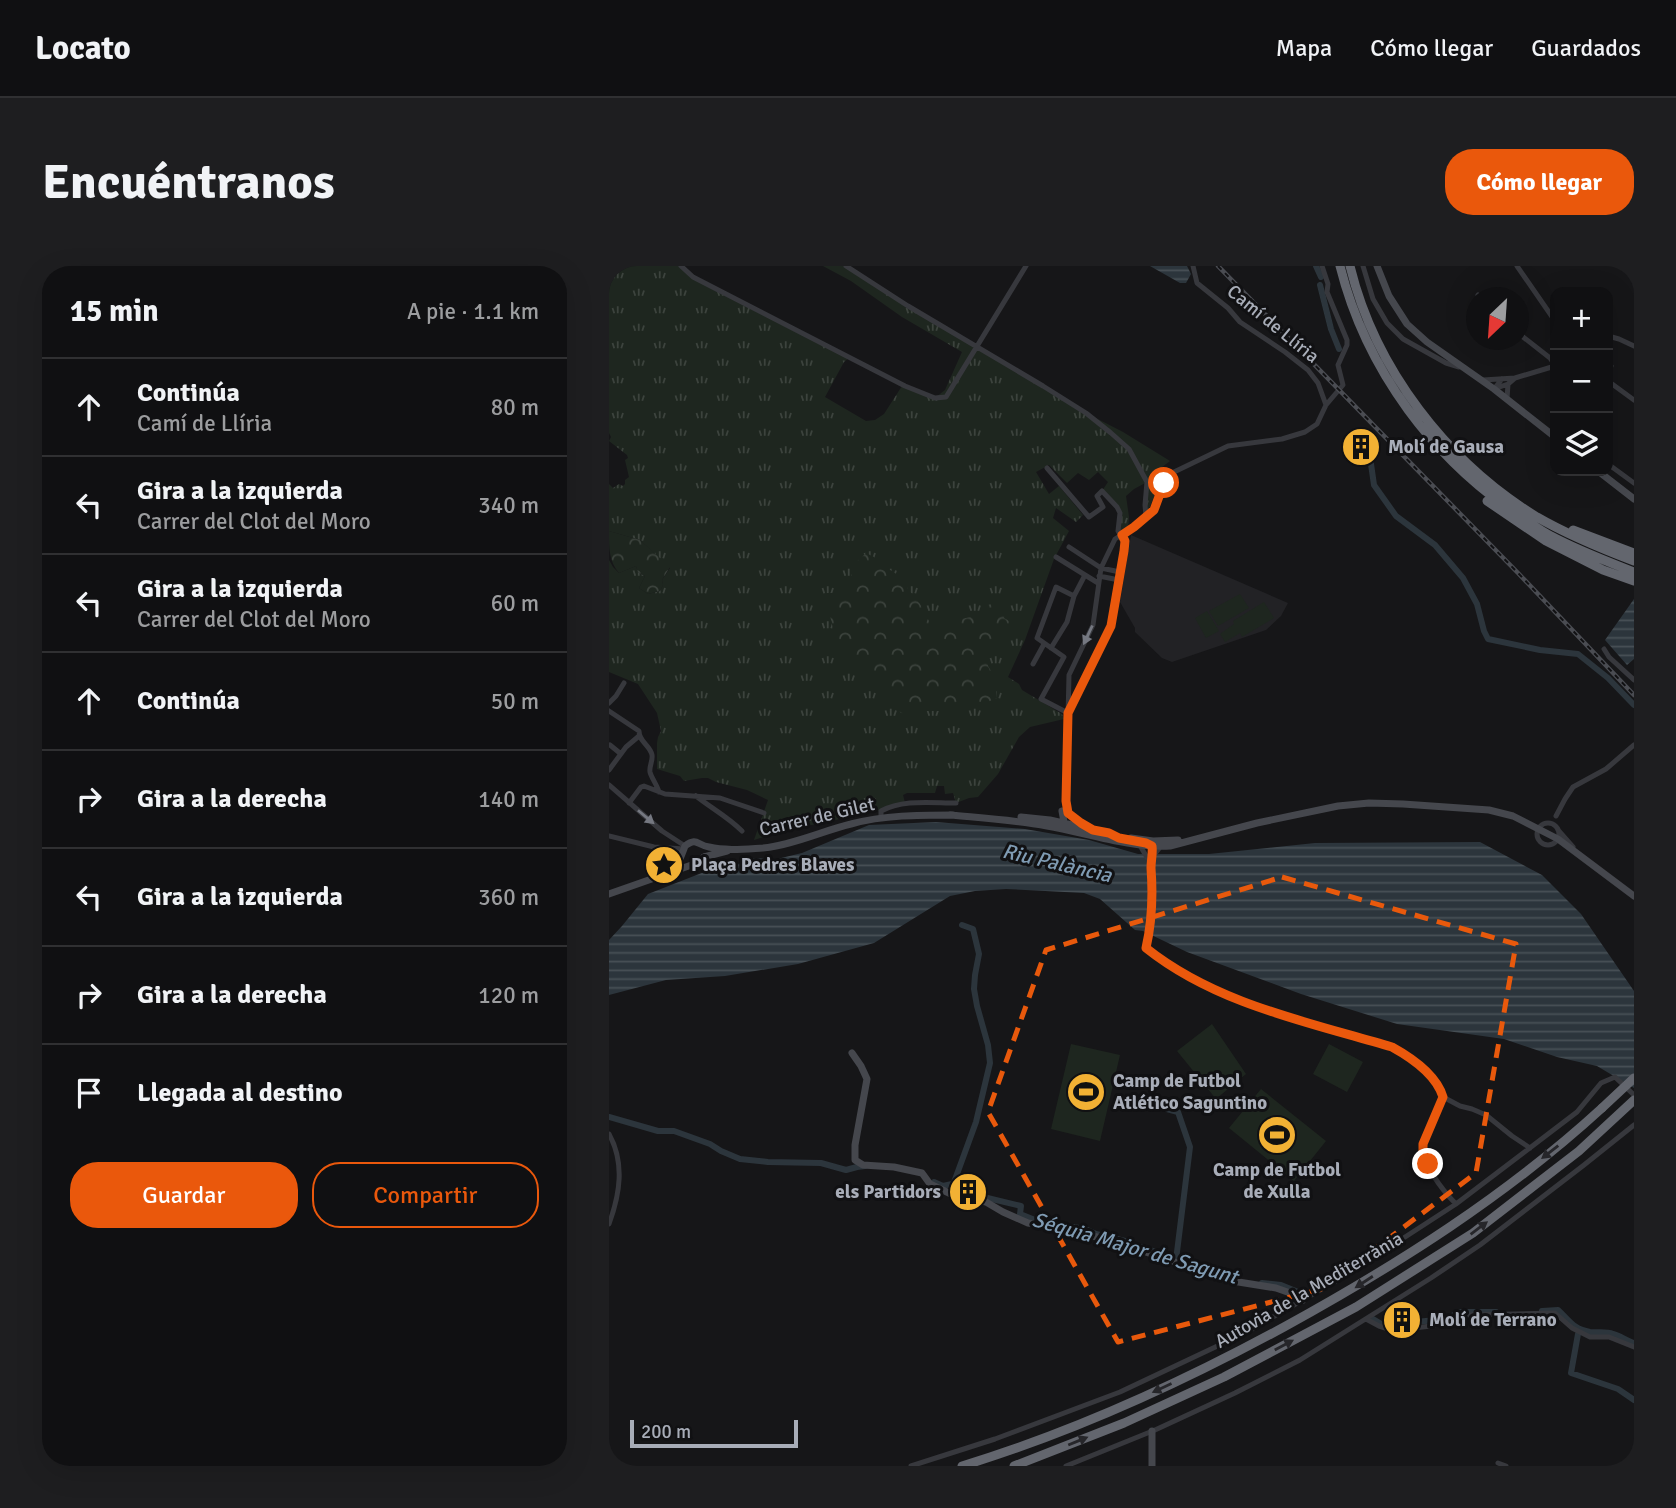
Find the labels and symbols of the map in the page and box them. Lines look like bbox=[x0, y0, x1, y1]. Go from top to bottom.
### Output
street label: Camí de Llíria bbox=[1222, 280, 1324, 368]
north arrow bbox=[1466, 287, 1529, 350]
building icon: Molí de Gausa bbox=[1340, 426, 1382, 468]
place label: Molí de Gausa bbox=[1388, 435, 1504, 459]
route start bbox=[1148, 467, 1179, 498]
one-way arrow bbox=[1083, 625, 1094, 645]
street label: Carrer de Gilet bbox=[757, 792, 878, 842]
one-way arrow bbox=[637, 809, 654, 824]
water label: Riu Palància bbox=[1000, 838, 1115, 888]
place icon: Plaça Pedres Blaves bbox=[643, 844, 685, 886]
place label: Plaça Pedres Blaves bbox=[691, 853, 854, 877]
place label: Camp de Futbol Atlético Saguntino bbox=[1113, 1069, 1267, 1115]
sports icon: Camp de Futbol Atlético Saguntino bbox=[1065, 1071, 1107, 1113]
sports icon: Camp de Futbol de Xulla bbox=[1256, 1114, 1298, 1156]
one-way arrow bbox=[1542, 1145, 1560, 1160]
route end bbox=[1412, 1148, 1443, 1179]
place label: Camp de Futbol de Xulla bbox=[1213, 1158, 1341, 1204]
building icon: els Partidors bbox=[947, 1171, 989, 1213]
place label: els Partidors bbox=[835, 1180, 941, 1204]
water label: Séquia Major de Sagunt bbox=[1029, 1206, 1243, 1290]
one-way arrow bbox=[1470, 1221, 1488, 1235]
street label: Autovia de la Mediterrània bbox=[1211, 1226, 1407, 1354]
one-way arrow bbox=[1354, 1276, 1374, 1289]
building icon: Molí de Terrano bbox=[1381, 1299, 1423, 1341]
place label: Molí de Terrano bbox=[1429, 1308, 1557, 1332]
one-way arrow bbox=[1274, 1339, 1294, 1351]
one-way arrow bbox=[1152, 1383, 1173, 1394]
scale bar bbox=[630, 1417, 798, 1449]
one-way arrow bbox=[1068, 1435, 1089, 1446]

